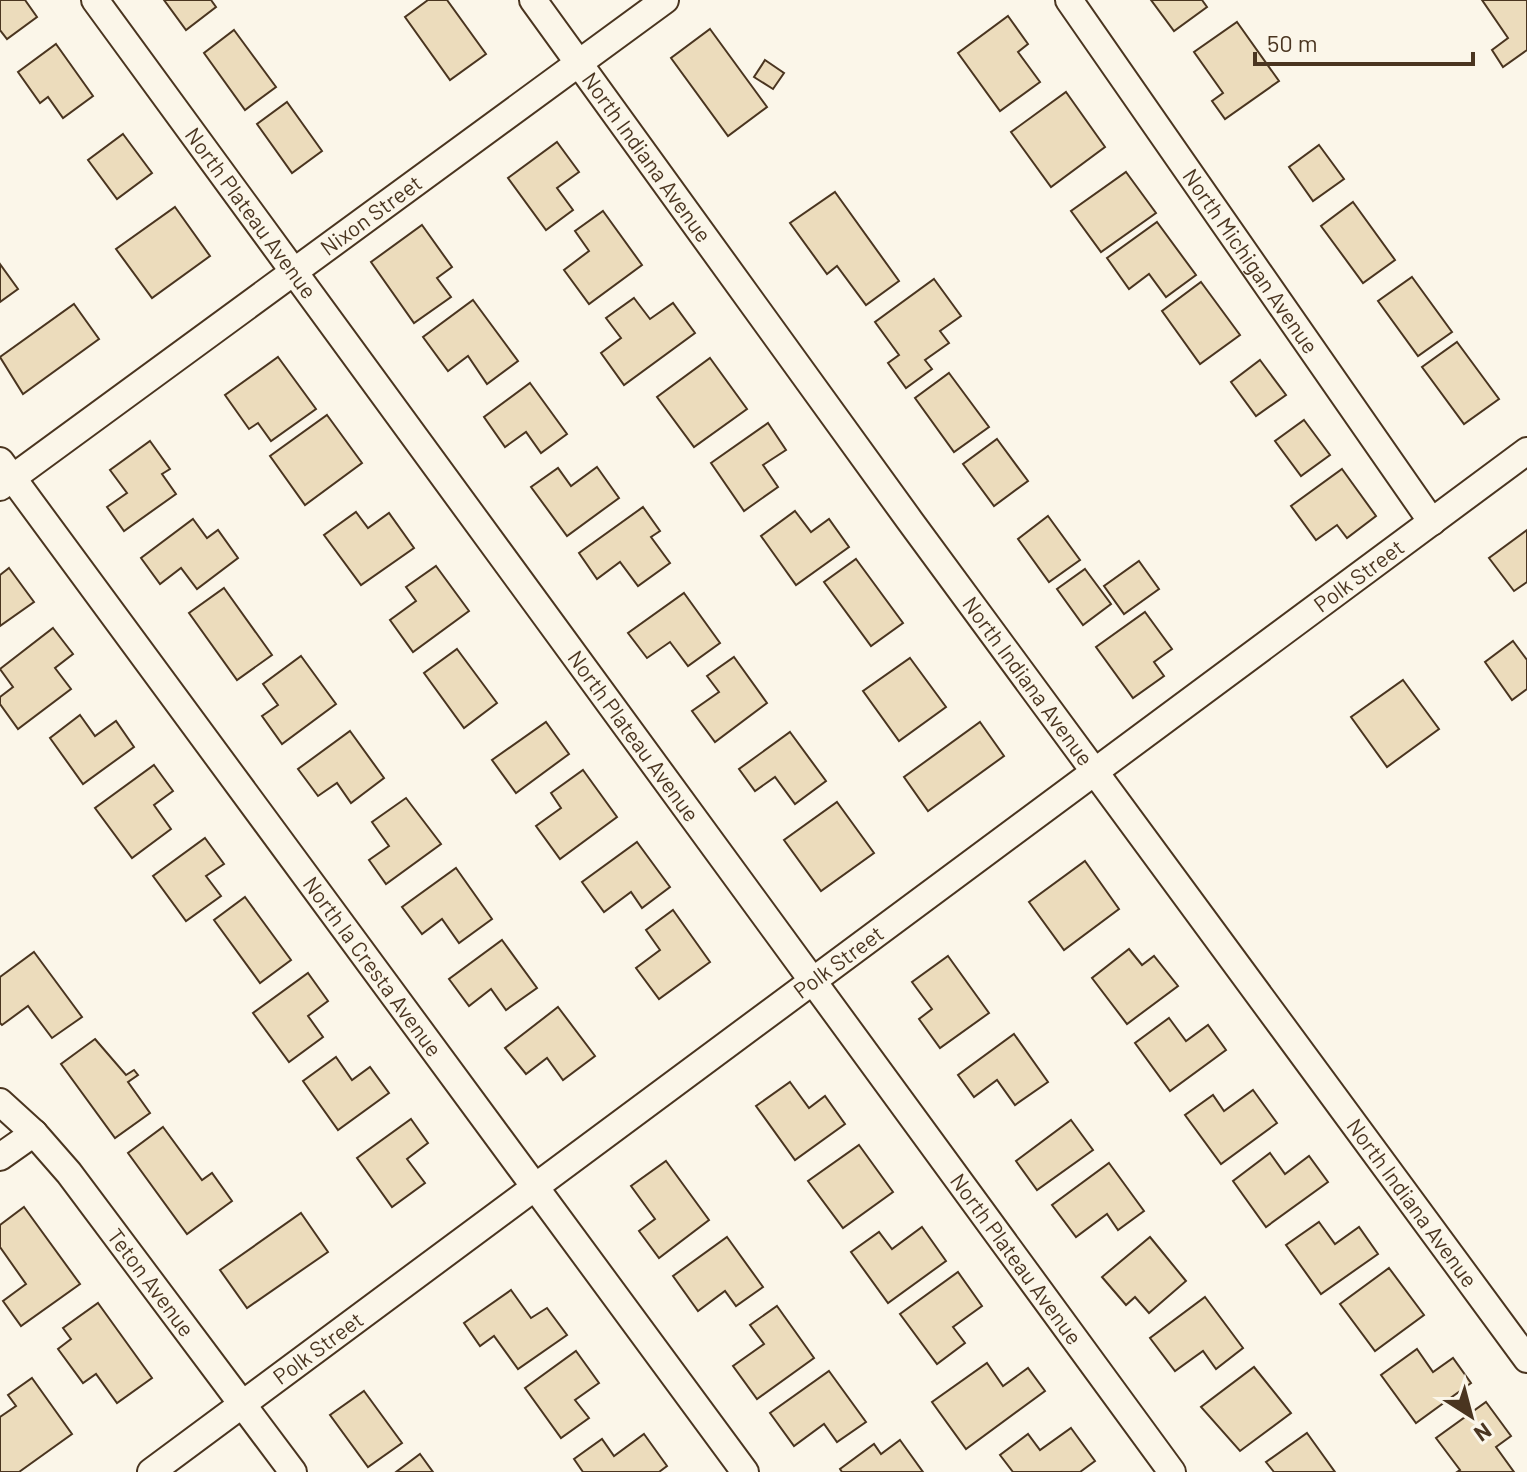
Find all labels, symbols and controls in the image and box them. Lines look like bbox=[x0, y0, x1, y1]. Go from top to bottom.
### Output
scale bar bbox=[1255, 16, 1473, 66]
text: 50 m bbox=[1267, 28, 1318, 57]
street label: North Indiana Avenue bbox=[577, 67, 718, 247]
street label: North Plateau Avenue bbox=[181, 122, 323, 303]
street label: North Michigan Avenue bbox=[1178, 163, 1325, 358]
street label: Nixon Street bbox=[315, 169, 426, 260]
street label: Polk Street bbox=[1308, 533, 1408, 617]
street label: North Indiana Avenue bbox=[958, 591, 1099, 770]
street label: North Plateau Avenue bbox=[563, 645, 705, 826]
street label: North la Cresta Avenue bbox=[298, 871, 448, 1061]
street label: Polk Street bbox=[788, 919, 888, 1003]
street label: North Indiana Avenue bbox=[1342, 1113, 1484, 1292]
street label: North Plateau Avenue bbox=[946, 1168, 1088, 1349]
street label: Teton Avenue bbox=[103, 1223, 201, 1341]
street label: Polk Street bbox=[267, 1305, 367, 1389]
north arrow bbox=[1431, 1376, 1511, 1456]
text: N bbox=[1470, 1418, 1497, 1448]

